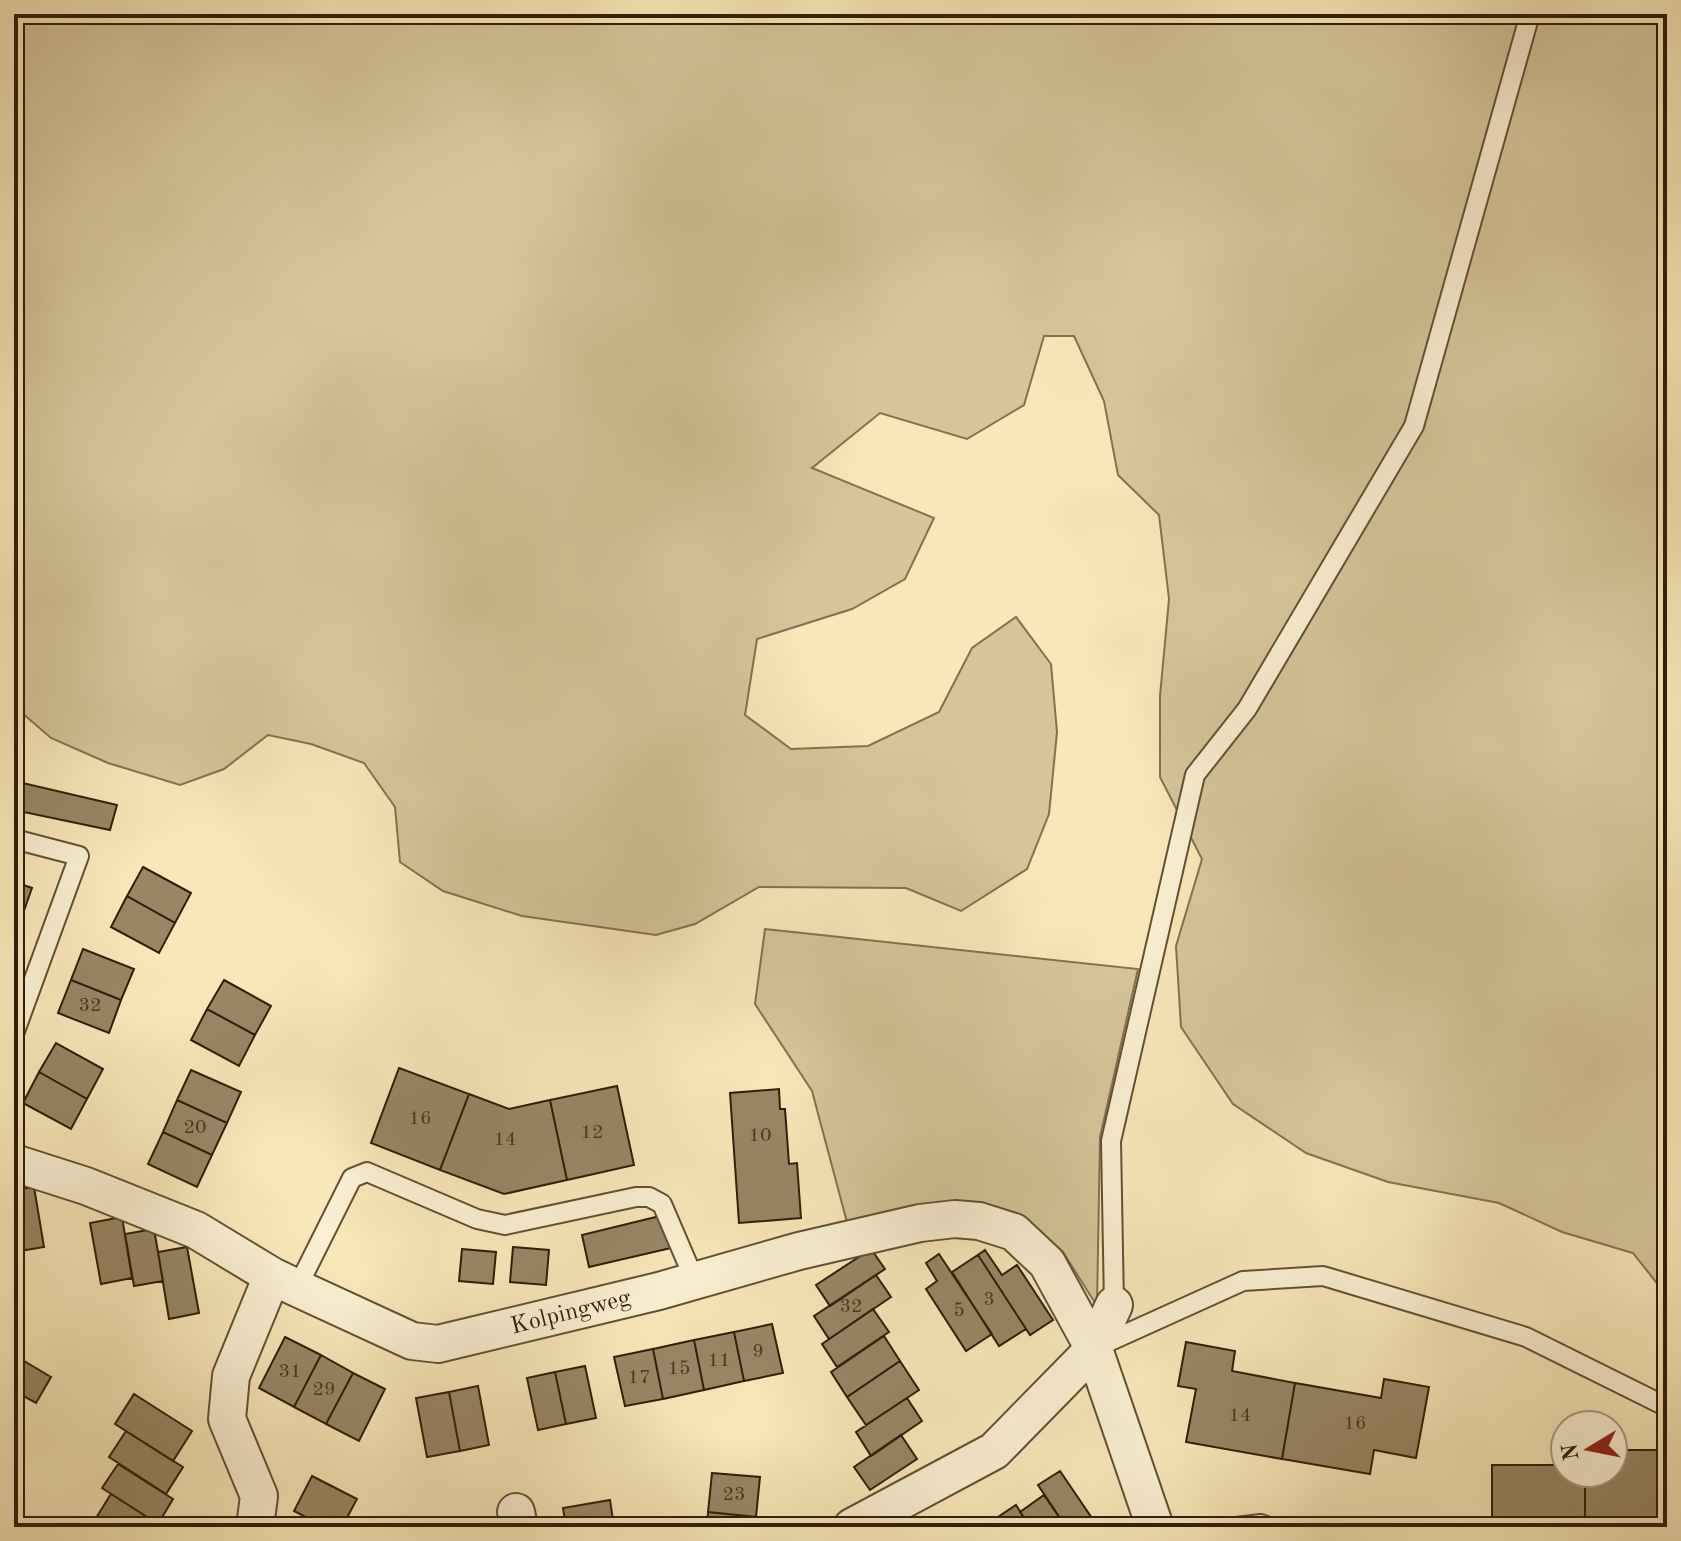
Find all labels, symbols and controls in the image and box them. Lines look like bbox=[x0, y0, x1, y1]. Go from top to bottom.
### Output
house number: 32 bbox=[78, 996, 102, 1016]
house number: 16 bbox=[408, 1109, 432, 1129]
house number: 20 bbox=[183, 1118, 207, 1138]
house number: 12 bbox=[580, 1123, 604, 1143]
house number: 10 bbox=[748, 1126, 772, 1146]
house number: 14 bbox=[493, 1130, 517, 1150]
street label: Kolpingweg bbox=[508, 1286, 634, 1340]
house number: 3 bbox=[983, 1290, 995, 1310]
house number: 32 bbox=[839, 1297, 863, 1317]
house number: 5 bbox=[953, 1301, 965, 1321]
house number: 9 bbox=[752, 1342, 764, 1362]
house number: 11 bbox=[707, 1351, 731, 1371]
house number: 15 bbox=[667, 1359, 691, 1379]
house number: 31 bbox=[278, 1362, 302, 1382]
house number: 17 bbox=[627, 1368, 651, 1388]
house number: 29 bbox=[312, 1380, 336, 1400]
house number: 14 bbox=[1228, 1406, 1252, 1426]
north arrow bbox=[1549, 1409, 1629, 1489]
house number: 16 bbox=[1343, 1414, 1367, 1434]
text: N bbox=[1559, 1442, 1584, 1462]
house number: 23 bbox=[722, 1485, 746, 1505]

